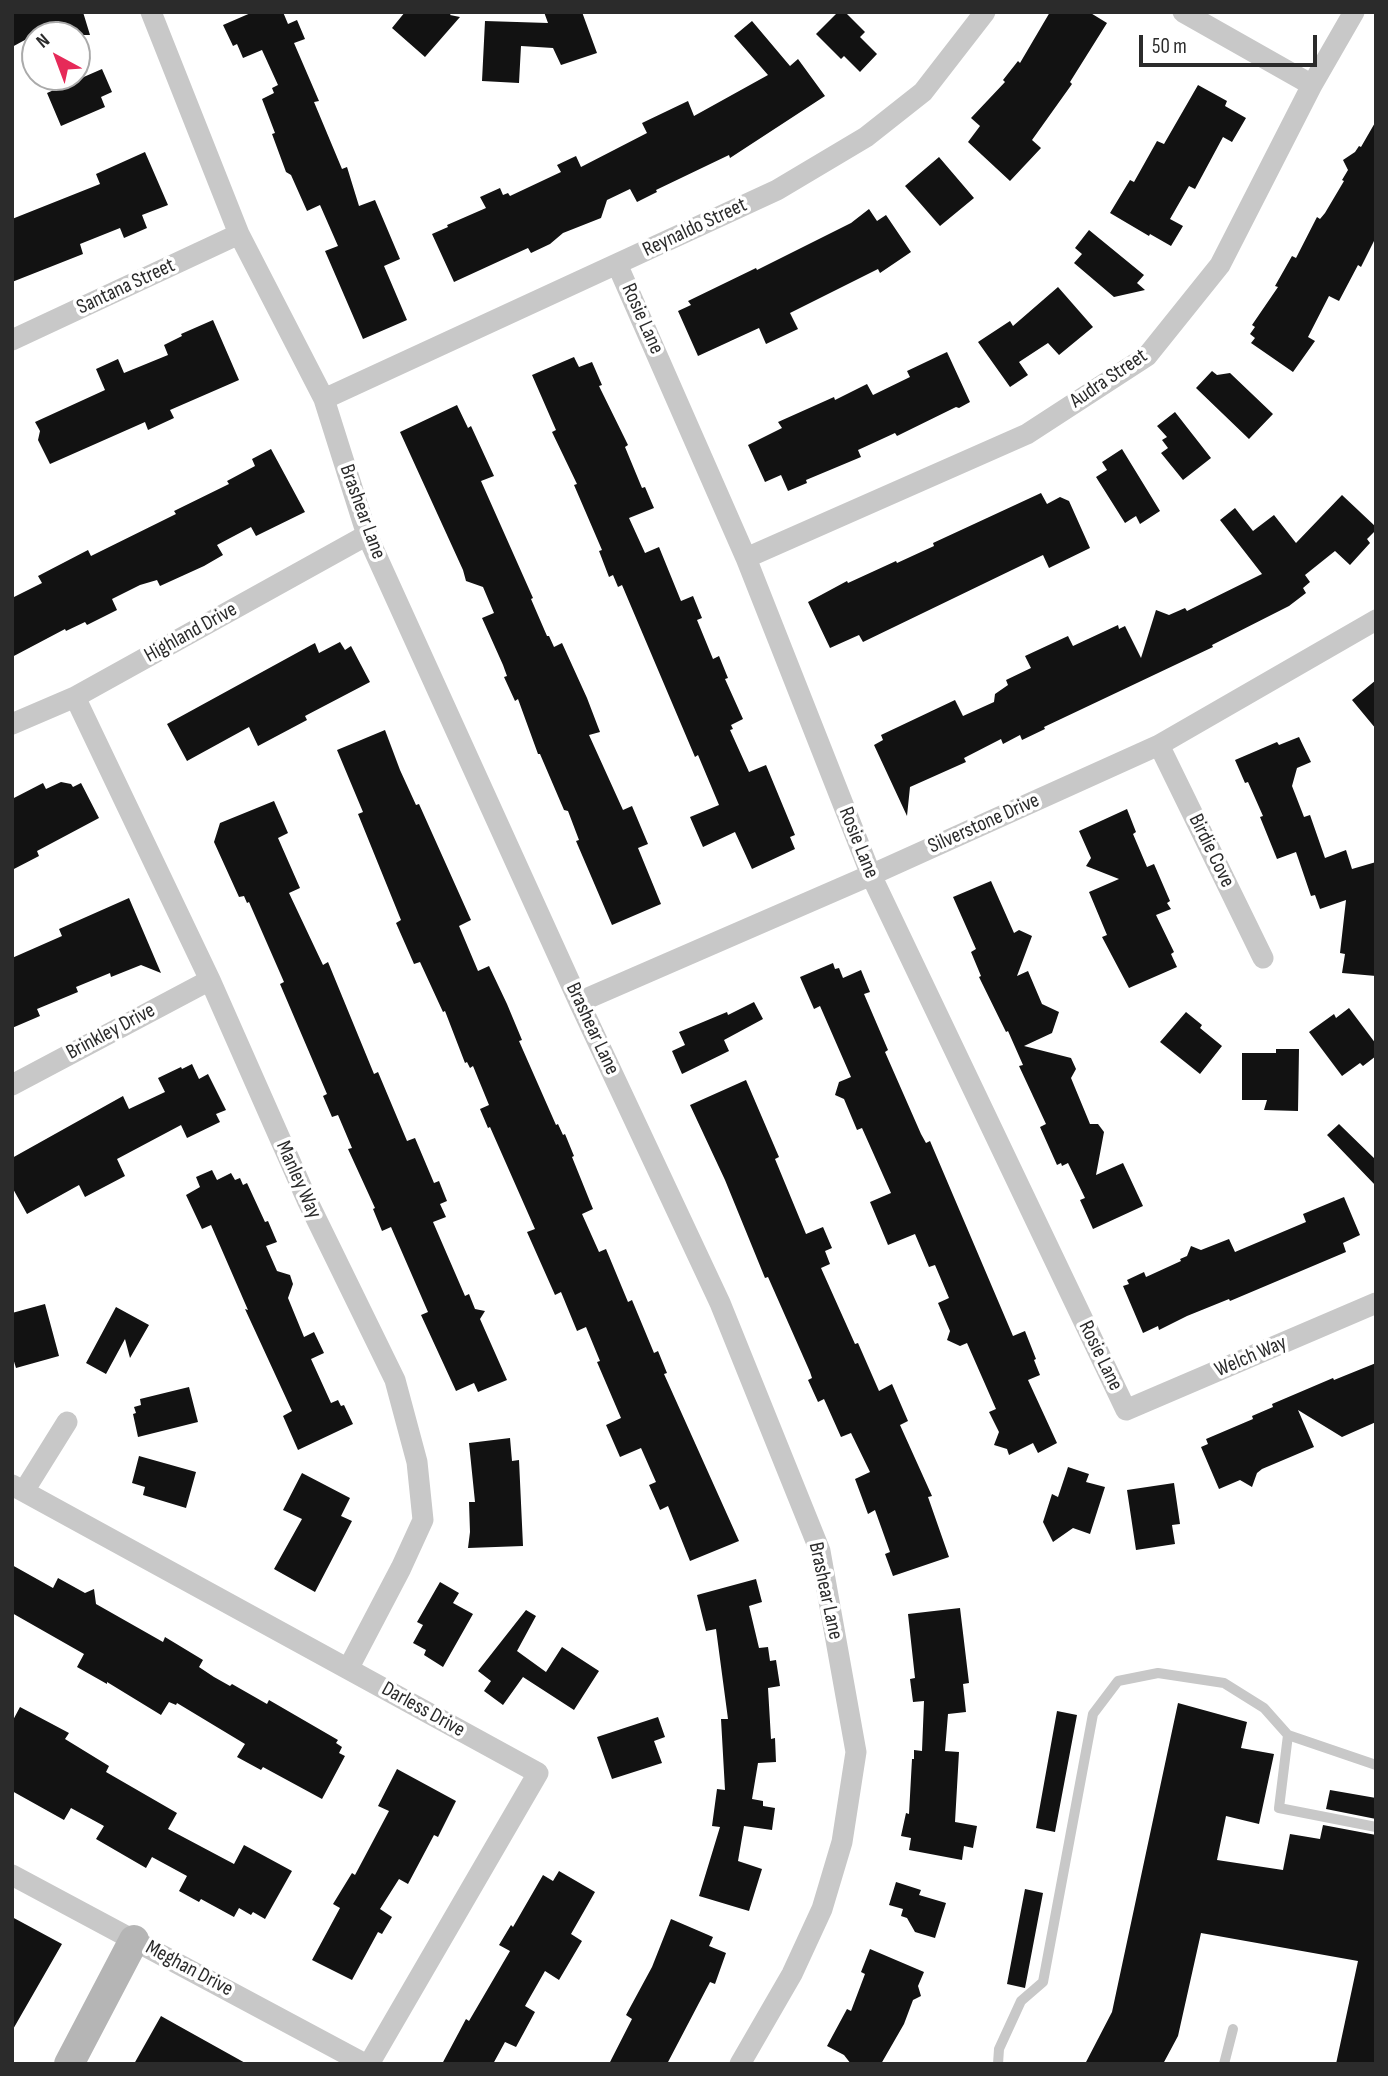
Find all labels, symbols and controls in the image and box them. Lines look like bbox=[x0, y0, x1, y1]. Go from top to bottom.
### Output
north arrow bbox=[21, 21, 91, 91]
scale bar bbox=[1143, 21, 1322, 65]
text: N bbox=[32, 29, 55, 53]
text: 50 m bbox=[1152, 34, 1187, 59]
street label: Reynaldo Street bbox=[639, 193, 751, 263]
street label: Santana Street bbox=[73, 253, 179, 321]
street label: Rosie Lane bbox=[615, 280, 669, 358]
street label: Audra Street bbox=[1065, 344, 1153, 414]
street label: Brashear Lane bbox=[333, 461, 391, 563]
street label: Highland Drive bbox=[140, 597, 242, 669]
street label: Silverstone Drive bbox=[925, 788, 1043, 860]
street label: Rosie Lane bbox=[832, 804, 884, 882]
street label: Birdie Cove bbox=[1183, 810, 1239, 892]
street label: Brashear Lane bbox=[560, 979, 624, 1079]
street label: Brinkley Drive bbox=[62, 998, 160, 1066]
street label: Manley Way bbox=[270, 1137, 326, 1223]
street label: Rosie Lane bbox=[1072, 1317, 1128, 1395]
street label: Welch Way bbox=[1211, 1331, 1291, 1383]
street label: Brashear Lane bbox=[802, 1540, 848, 1642]
street label: Darless Drive bbox=[377, 1677, 469, 1743]
street label: Meghan Drive bbox=[141, 1935, 237, 2003]

